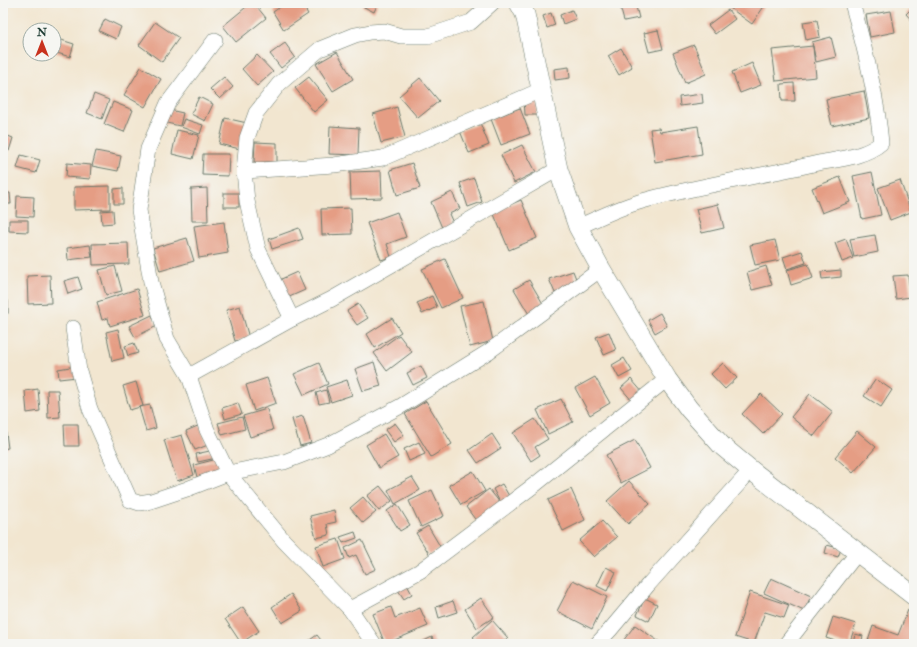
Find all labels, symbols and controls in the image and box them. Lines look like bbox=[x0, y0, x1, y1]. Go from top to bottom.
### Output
north arrow bbox=[22, 22, 62, 62]
text: N bbox=[36, 26, 48, 39]

